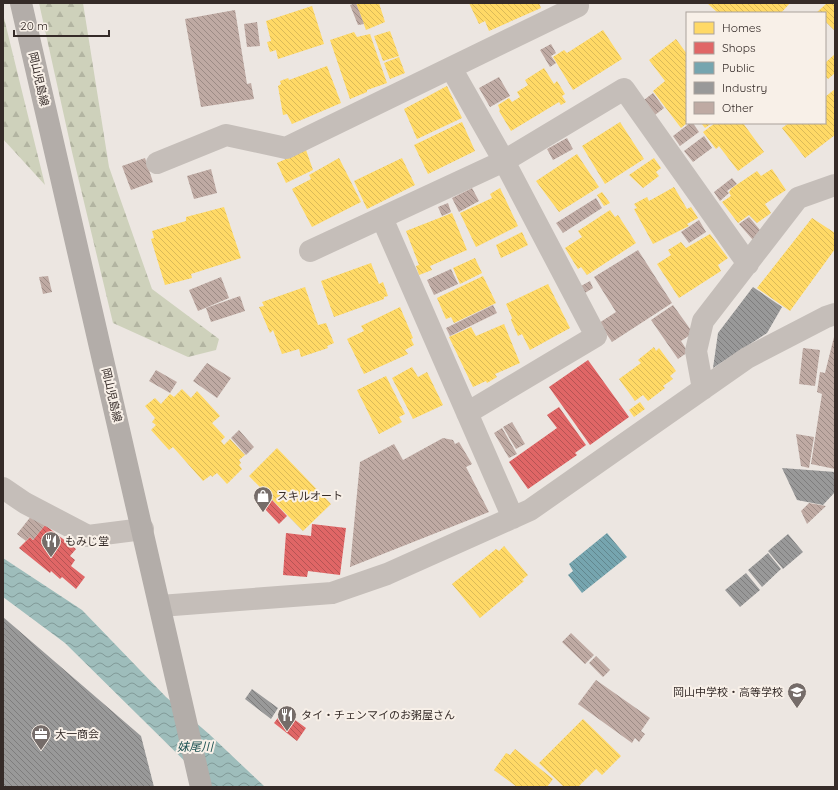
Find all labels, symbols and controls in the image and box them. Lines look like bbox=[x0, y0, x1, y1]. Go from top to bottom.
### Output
scale bar bbox=[14, 12, 109, 38]
legend bbox=[686, 12, 826, 124]
text: 20 m bbox=[20, 18, 48, 33]
text: Homes bbox=[722, 20, 762, 35]
text: Shops bbox=[722, 40, 756, 55]
street label: 岡山児島線 bbox=[26, 51, 52, 107]
text: Public bbox=[722, 60, 755, 75]
text: Industry bbox=[722, 80, 767, 95]
text: Other bbox=[722, 100, 754, 115]
street label: 岡山児島線 bbox=[99, 367, 125, 423]
shop icon: スキルオート bbox=[252, 485, 274, 513]
place label: スキルオート bbox=[277, 489, 343, 503]
restaurant icon: もみじ堂 bbox=[40, 530, 62, 558]
place label: もみじ堂 bbox=[65, 534, 109, 548]
school or university icon: 岡山中学校・高等学校 bbox=[786, 681, 808, 709]
place label: 岡山中学校・高等学校 bbox=[673, 685, 783, 699]
restaurant icon: タイ・チェンマイのお粥屋さん bbox=[276, 704, 298, 732]
place label: タイ・チェンマイのお粥屋さん bbox=[301, 708, 455, 722]
office icon: 大一商会 bbox=[30, 723, 52, 751]
place label: 大一商会 bbox=[55, 727, 99, 741]
water label: 妹尾川 bbox=[177, 739, 215, 754]

